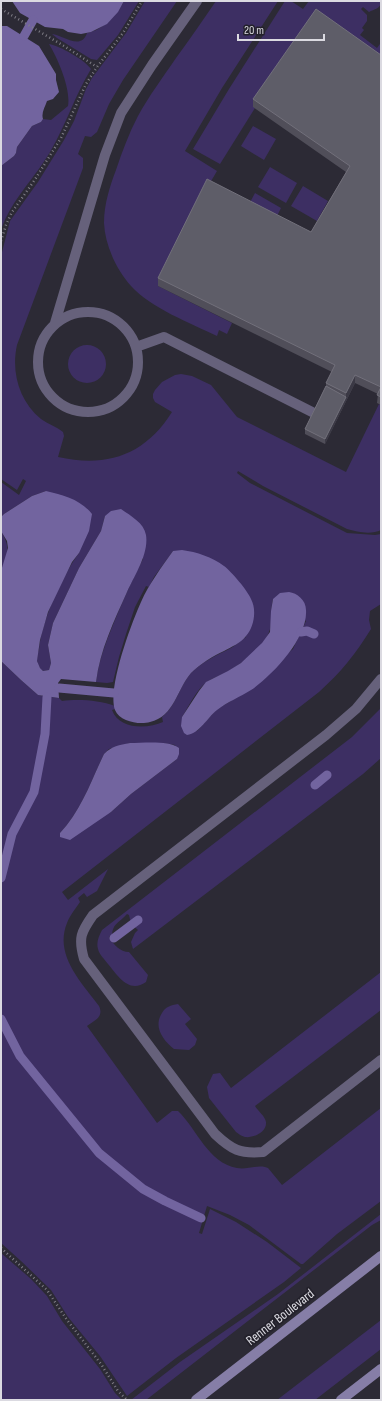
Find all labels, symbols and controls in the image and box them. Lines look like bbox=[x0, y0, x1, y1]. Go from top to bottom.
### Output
scale bar bbox=[238, 16, 324, 42]
text: 20 m bbox=[244, 23, 264, 38]
street label: Renner Boulevard bbox=[242, 1285, 318, 1349]

